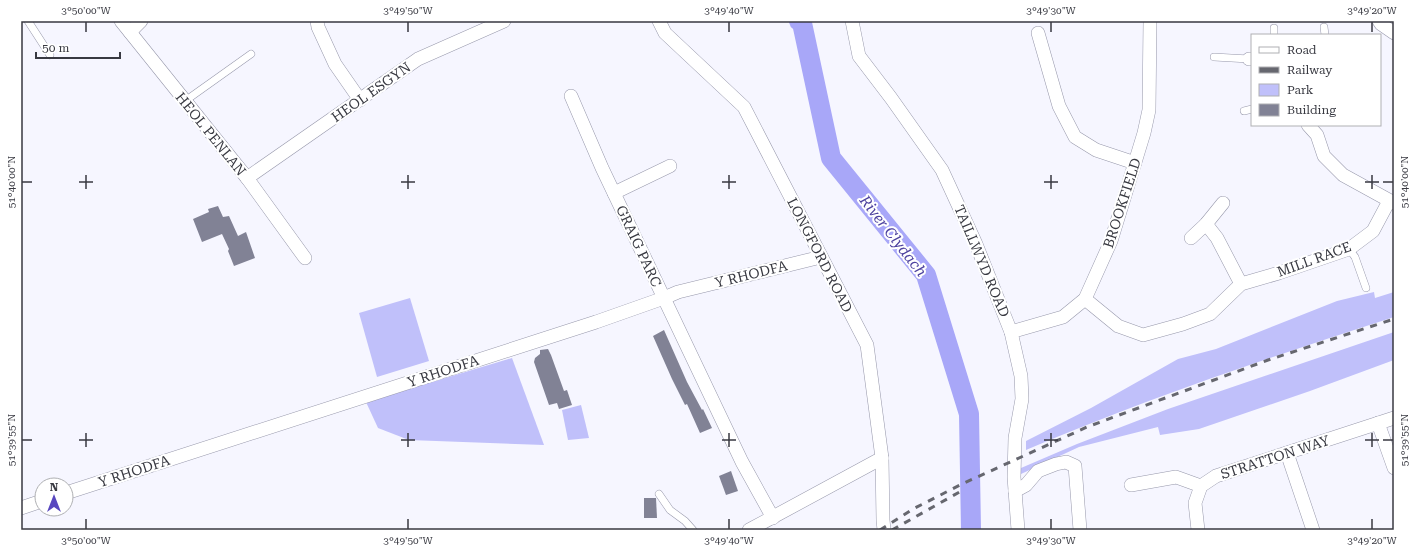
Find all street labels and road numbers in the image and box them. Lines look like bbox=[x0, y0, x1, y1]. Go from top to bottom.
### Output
street label: HEOL ESGYN bbox=[328, 59, 414, 125]
street label: HEOL PENLAN bbox=[172, 89, 250, 179]
street label: BROOKFIELD bbox=[1100, 156, 1144, 250]
street label: LONGFORD ROAD bbox=[784, 195, 856, 315]
street label: GRAIG PARC bbox=[613, 203, 665, 289]
street label: TAILLWYD ROAD bbox=[951, 203, 1013, 320]
street label: MILL RACE bbox=[1275, 238, 1353, 280]
street label: Y RHODFA bbox=[713, 257, 789, 291]
street label: Y RHODFA bbox=[405, 352, 481, 390]
street label: STRATTON WAY bbox=[1218, 432, 1332, 482]
street label: Y RHODFA bbox=[96, 452, 172, 490]

